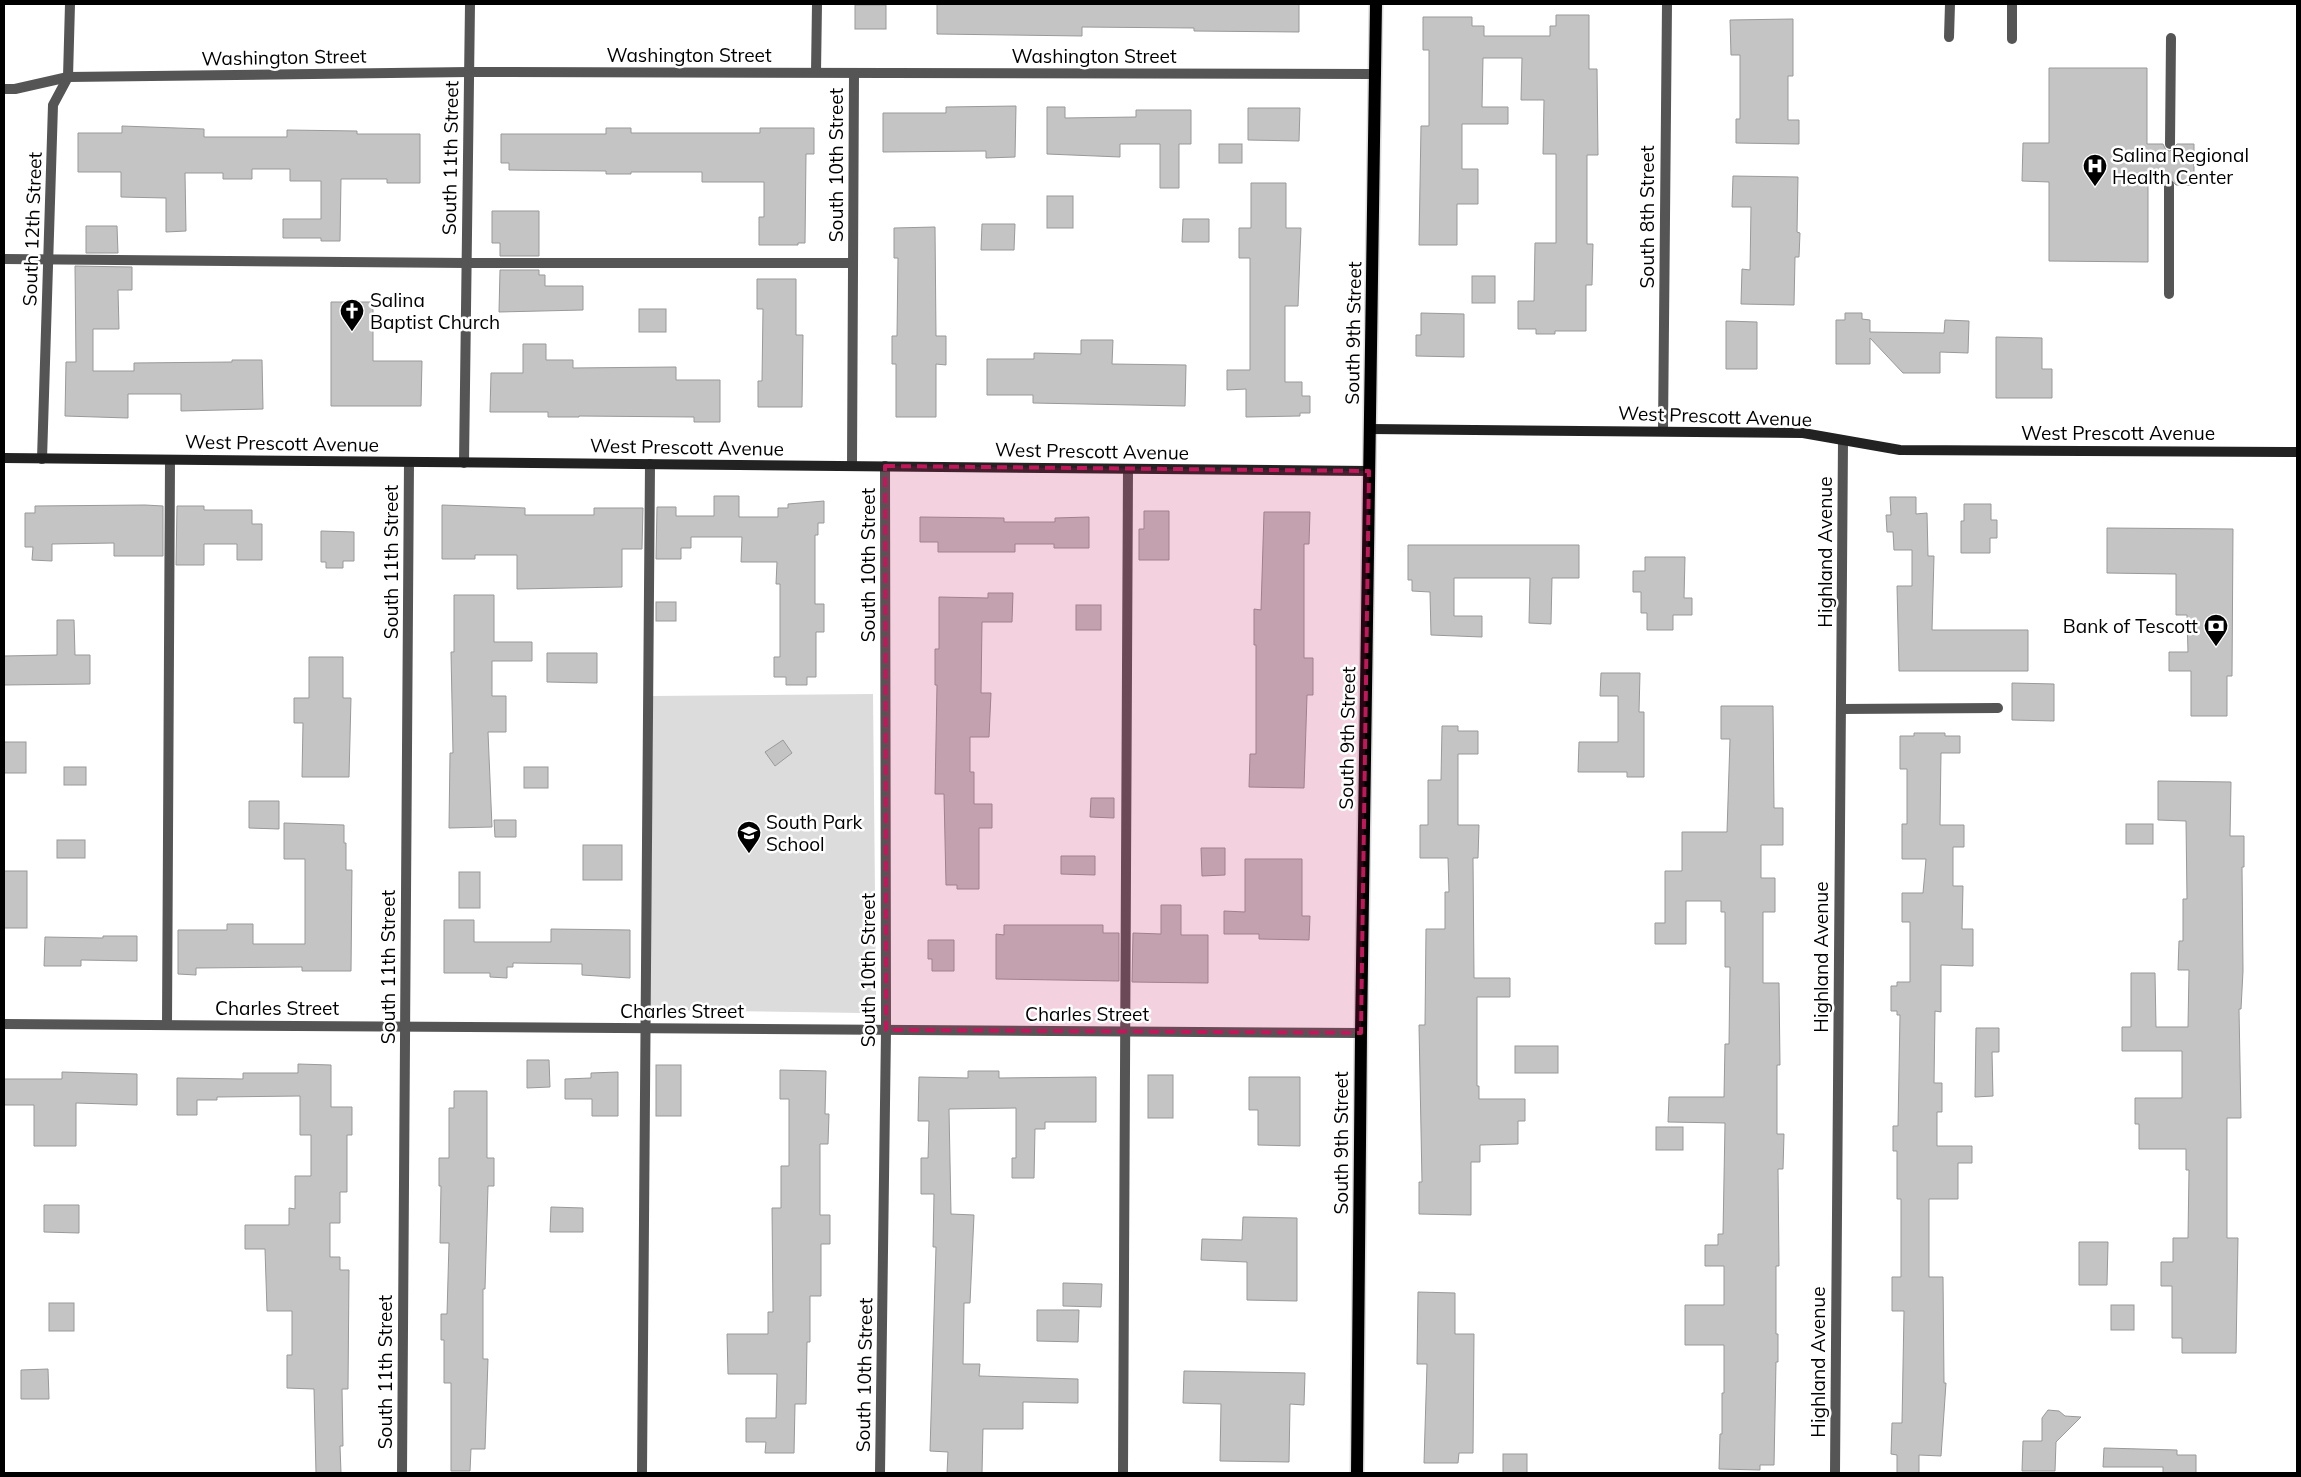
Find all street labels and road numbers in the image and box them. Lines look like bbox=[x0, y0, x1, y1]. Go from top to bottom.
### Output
street label: Washington Street bbox=[606, 43, 772, 67]
street label: Washington Street bbox=[201, 44, 367, 70]
street label: Washington Street bbox=[1011, 44, 1177, 68]
street label: South 11th Street bbox=[437, 80, 463, 235]
street label: South 10th Street bbox=[824, 87, 848, 242]
street label: South 8th Street bbox=[1635, 145, 1659, 289]
street label: South 12th Street bbox=[17, 151, 47, 307]
street label: South 9th Street bbox=[1340, 261, 1366, 405]
street label: West Prescott Avenue bbox=[1618, 401, 1812, 431]
street label: West Prescott Avenue bbox=[2021, 421, 2215, 445]
street label: West Prescott Avenue bbox=[185, 429, 379, 457]
street label: West Prescott Avenue bbox=[590, 433, 784, 461]
street label: West Prescott Avenue bbox=[995, 437, 1189, 465]
street label: Highland Avenue bbox=[1813, 476, 1837, 628]
street label: South 11th Street bbox=[379, 484, 403, 639]
street label: South 10th Street bbox=[856, 487, 880, 642]
street label: South 9th Street bbox=[1334, 666, 1360, 810]
street label: Highland Avenue bbox=[1809, 881, 1833, 1033]
street label: South 11th Street bbox=[376, 889, 400, 1044]
street label: South 10th Street bbox=[856, 892, 880, 1047]
street label: Charles Street bbox=[215, 996, 339, 1020]
street label: Charles Street bbox=[620, 999, 744, 1023]
street label: Charles Street bbox=[1025, 1002, 1149, 1026]
street label: South 9th Street bbox=[1329, 1071, 1353, 1215]
street label: Highland Avenue bbox=[1806, 1286, 1830, 1438]
street label: South 11th Street bbox=[373, 1294, 397, 1449]
street label: South 10th Street bbox=[851, 1297, 877, 1452]

